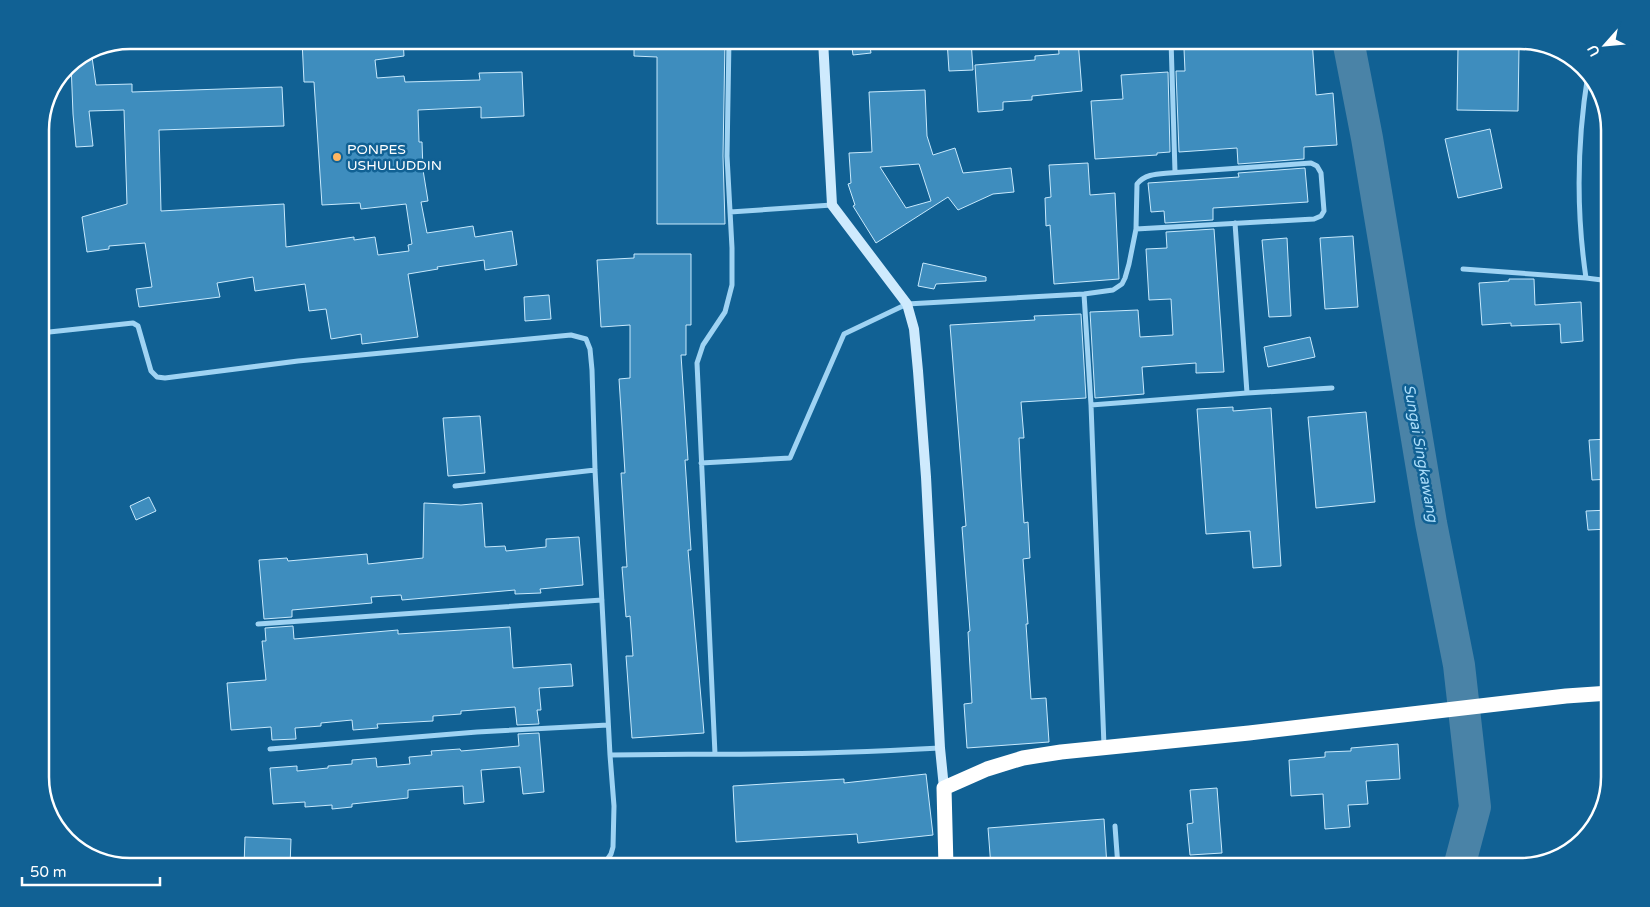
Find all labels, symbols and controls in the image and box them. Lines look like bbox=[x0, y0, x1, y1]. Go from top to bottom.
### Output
north arrow bbox=[1580, 20, 1630, 70]
text: U bbox=[1584, 42, 1604, 59]
place label: PONPES USHULUDDIN bbox=[347, 141, 442, 174]
marker: PONPES USHULUDDIN bbox=[331, 151, 343, 163]
water label: Sungai Singkawang bbox=[1400, 383, 1442, 525]
scale bar bbox=[22, 854, 160, 886]
text: 50 m bbox=[30, 863, 67, 881]

